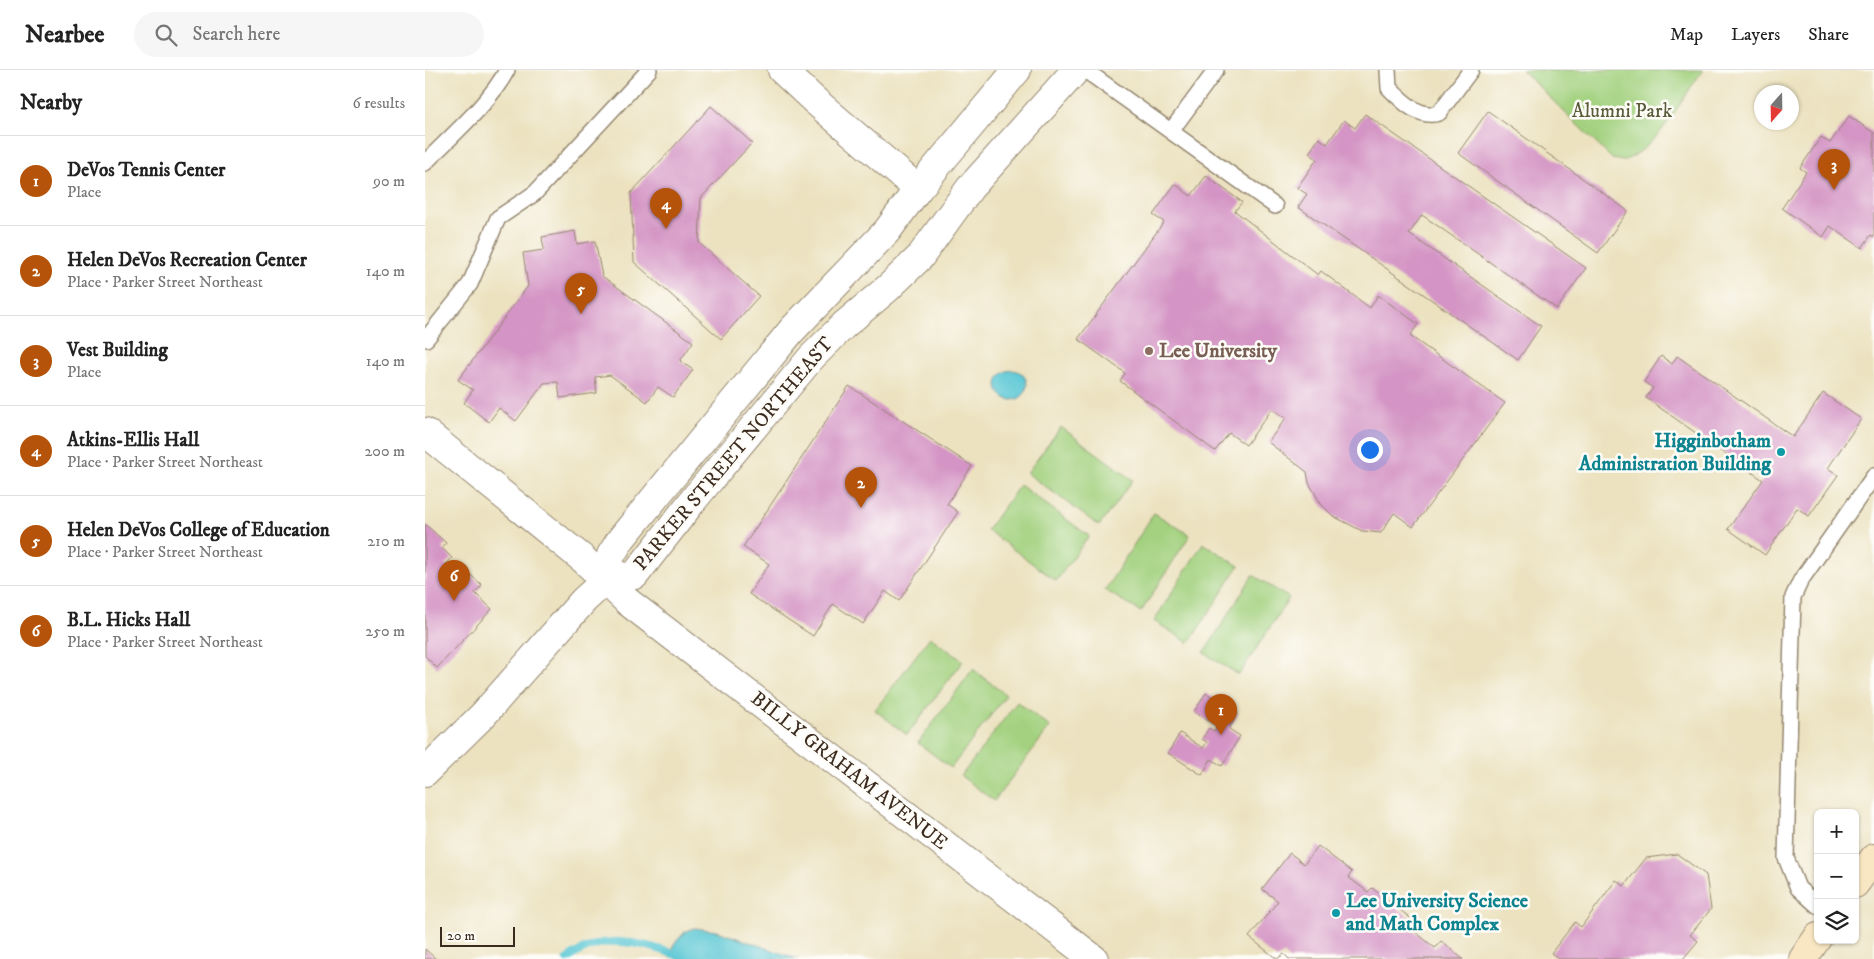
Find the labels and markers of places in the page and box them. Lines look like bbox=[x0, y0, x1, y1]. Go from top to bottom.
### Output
pin: 3 bbox=[1818, 149, 1850, 190]
pin: 4 bbox=[650, 188, 682, 229]
pin: 5 bbox=[565, 273, 597, 314]
place label: Lee University bbox=[1159, 339, 1278, 364]
marker: Lee University bbox=[1143, 345, 1155, 357]
place label: Higginbotham Administration Building bbox=[1578, 429, 1772, 477]
marker: Higginbotham Administration Building bbox=[1775, 446, 1787, 458]
pin: 2 bbox=[845, 467, 877, 508]
pin: 6 bbox=[438, 560, 470, 601]
pin: 1 bbox=[1205, 694, 1237, 735]
place label: Lee University Science and Math Complex bbox=[1346, 889, 1529, 937]
marker: Lee University Science and Math Complex bbox=[1330, 907, 1342, 919]

